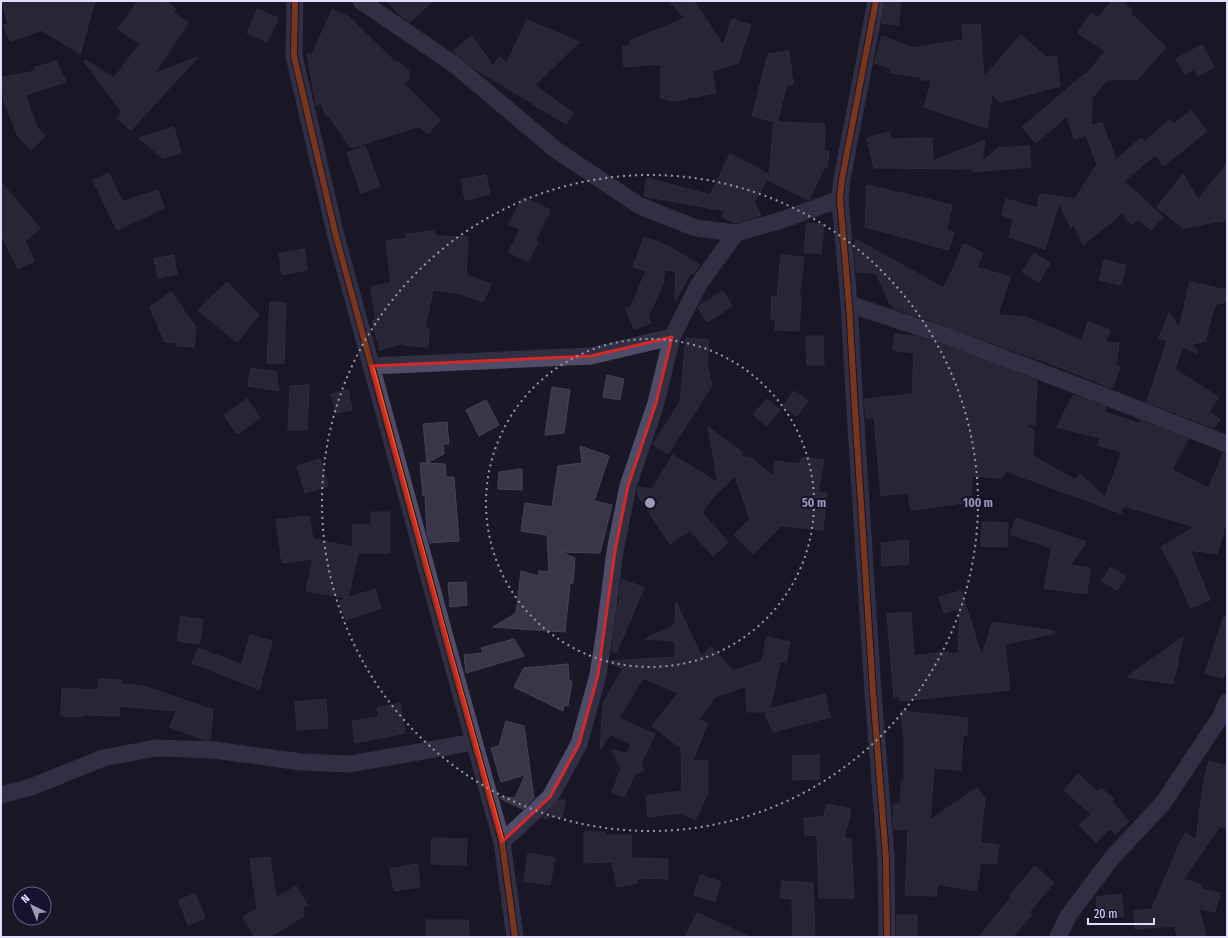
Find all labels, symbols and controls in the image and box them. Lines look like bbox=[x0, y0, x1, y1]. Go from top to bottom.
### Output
centre of rings bbox=[643, 496, 657, 510]
text: 50 m bbox=[802, 496, 826, 510]
text: 100 m bbox=[963, 496, 993, 510]
north arrow bbox=[12, 886, 52, 926]
text: N bbox=[19, 892, 32, 906]
scale bar bbox=[1088, 900, 1154, 926]
text: 20 m bbox=[1094, 907, 1118, 921]

